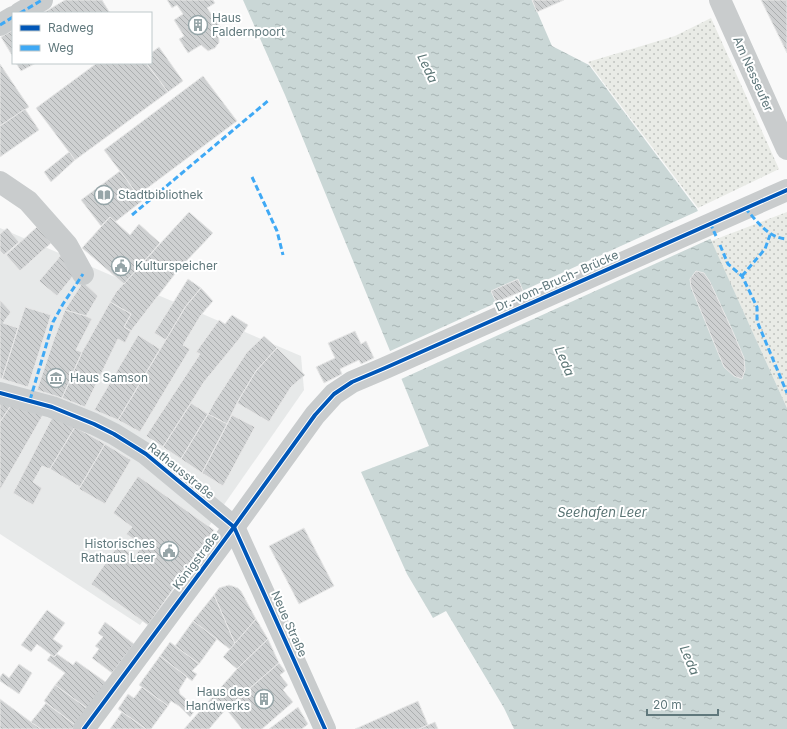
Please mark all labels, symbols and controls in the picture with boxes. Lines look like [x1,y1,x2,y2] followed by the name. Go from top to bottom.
[212,10,285,39] place label: Haus Faldernpoort
[12,12,152,64] legend
[187,14,209,36] building icon: Haus Faldernpoort
[48,20,94,35] text: Radweg
[730,34,777,114] street label: Am Nesseufer
[48,40,74,55] text: Weg
[414,51,442,85] water label: Leda
[93,184,115,206] library icon: Stadtbibliothek
[118,187,203,202] place label: Stadtbibliothek
[493,247,621,314] street label: Dr.-vom-Bruch- Brücke
[110,255,132,277] public building icon: Kulturspeicher
[135,258,218,273] place label: Kulturspeicher
[552,344,578,378] water label: Leda
[45,367,67,389] museum icon: Haus Samson
[70,370,148,385] place label: Haus Samson
[145,439,218,502] street label: Rathausstraße
[557,504,648,520] water label: Seehafen Leer
[169,529,222,592] street label: Königstraße
[81,536,155,565] place label: Historisches Rathaus Leer
[158,540,180,562] public building icon: Historisches Rathaus Leer
[268,588,311,659] street label: Neue Straße
[677,643,703,677] water label: Leda
[186,684,250,713] place label: Haus des Handwerks
[253,688,275,710] building icon: Haus des Handwerks
[647,691,718,717] scale bar
[653,697,682,712] text: 20 m

